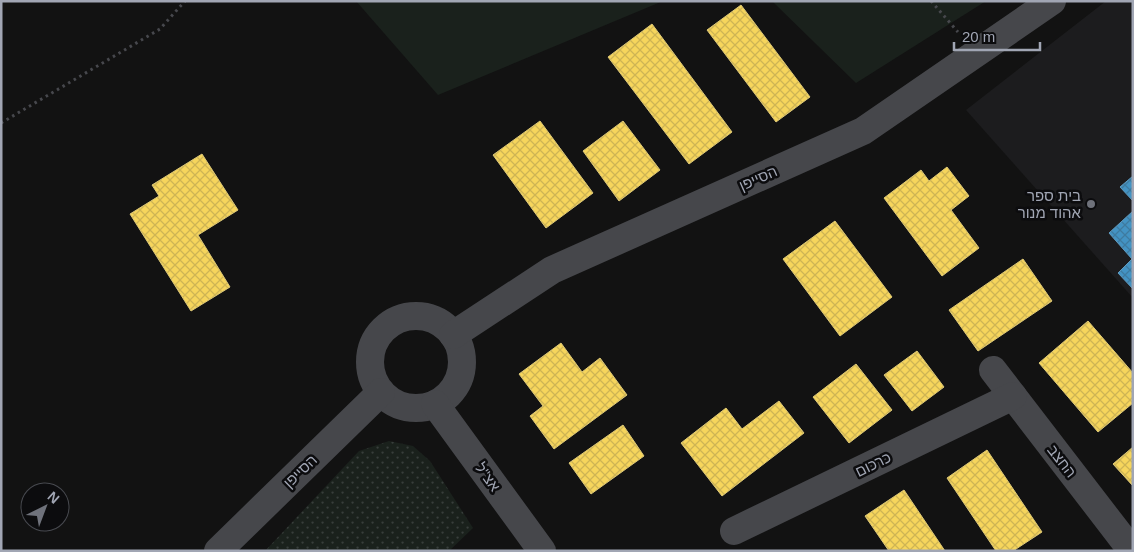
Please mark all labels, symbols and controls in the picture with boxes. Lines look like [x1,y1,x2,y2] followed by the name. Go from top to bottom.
[954,20,1040,52] scale bar
[962,28,995,45] text: 20 m
[736,162,780,194] street label: הסייפן
[1018,187,1082,221] place label: בית ספר אהוד מנור
[1085,198,1097,210] marker: בית ספר אהוד מנור
[1044,441,1080,481] street label: החצב
[852,448,894,480] street label: כרכום
[280,451,320,491] street label: הסייפן
[472,460,504,495] street label: אצ"ל
[20,482,70,532] north arrow
[45,488,63,507] text: N

